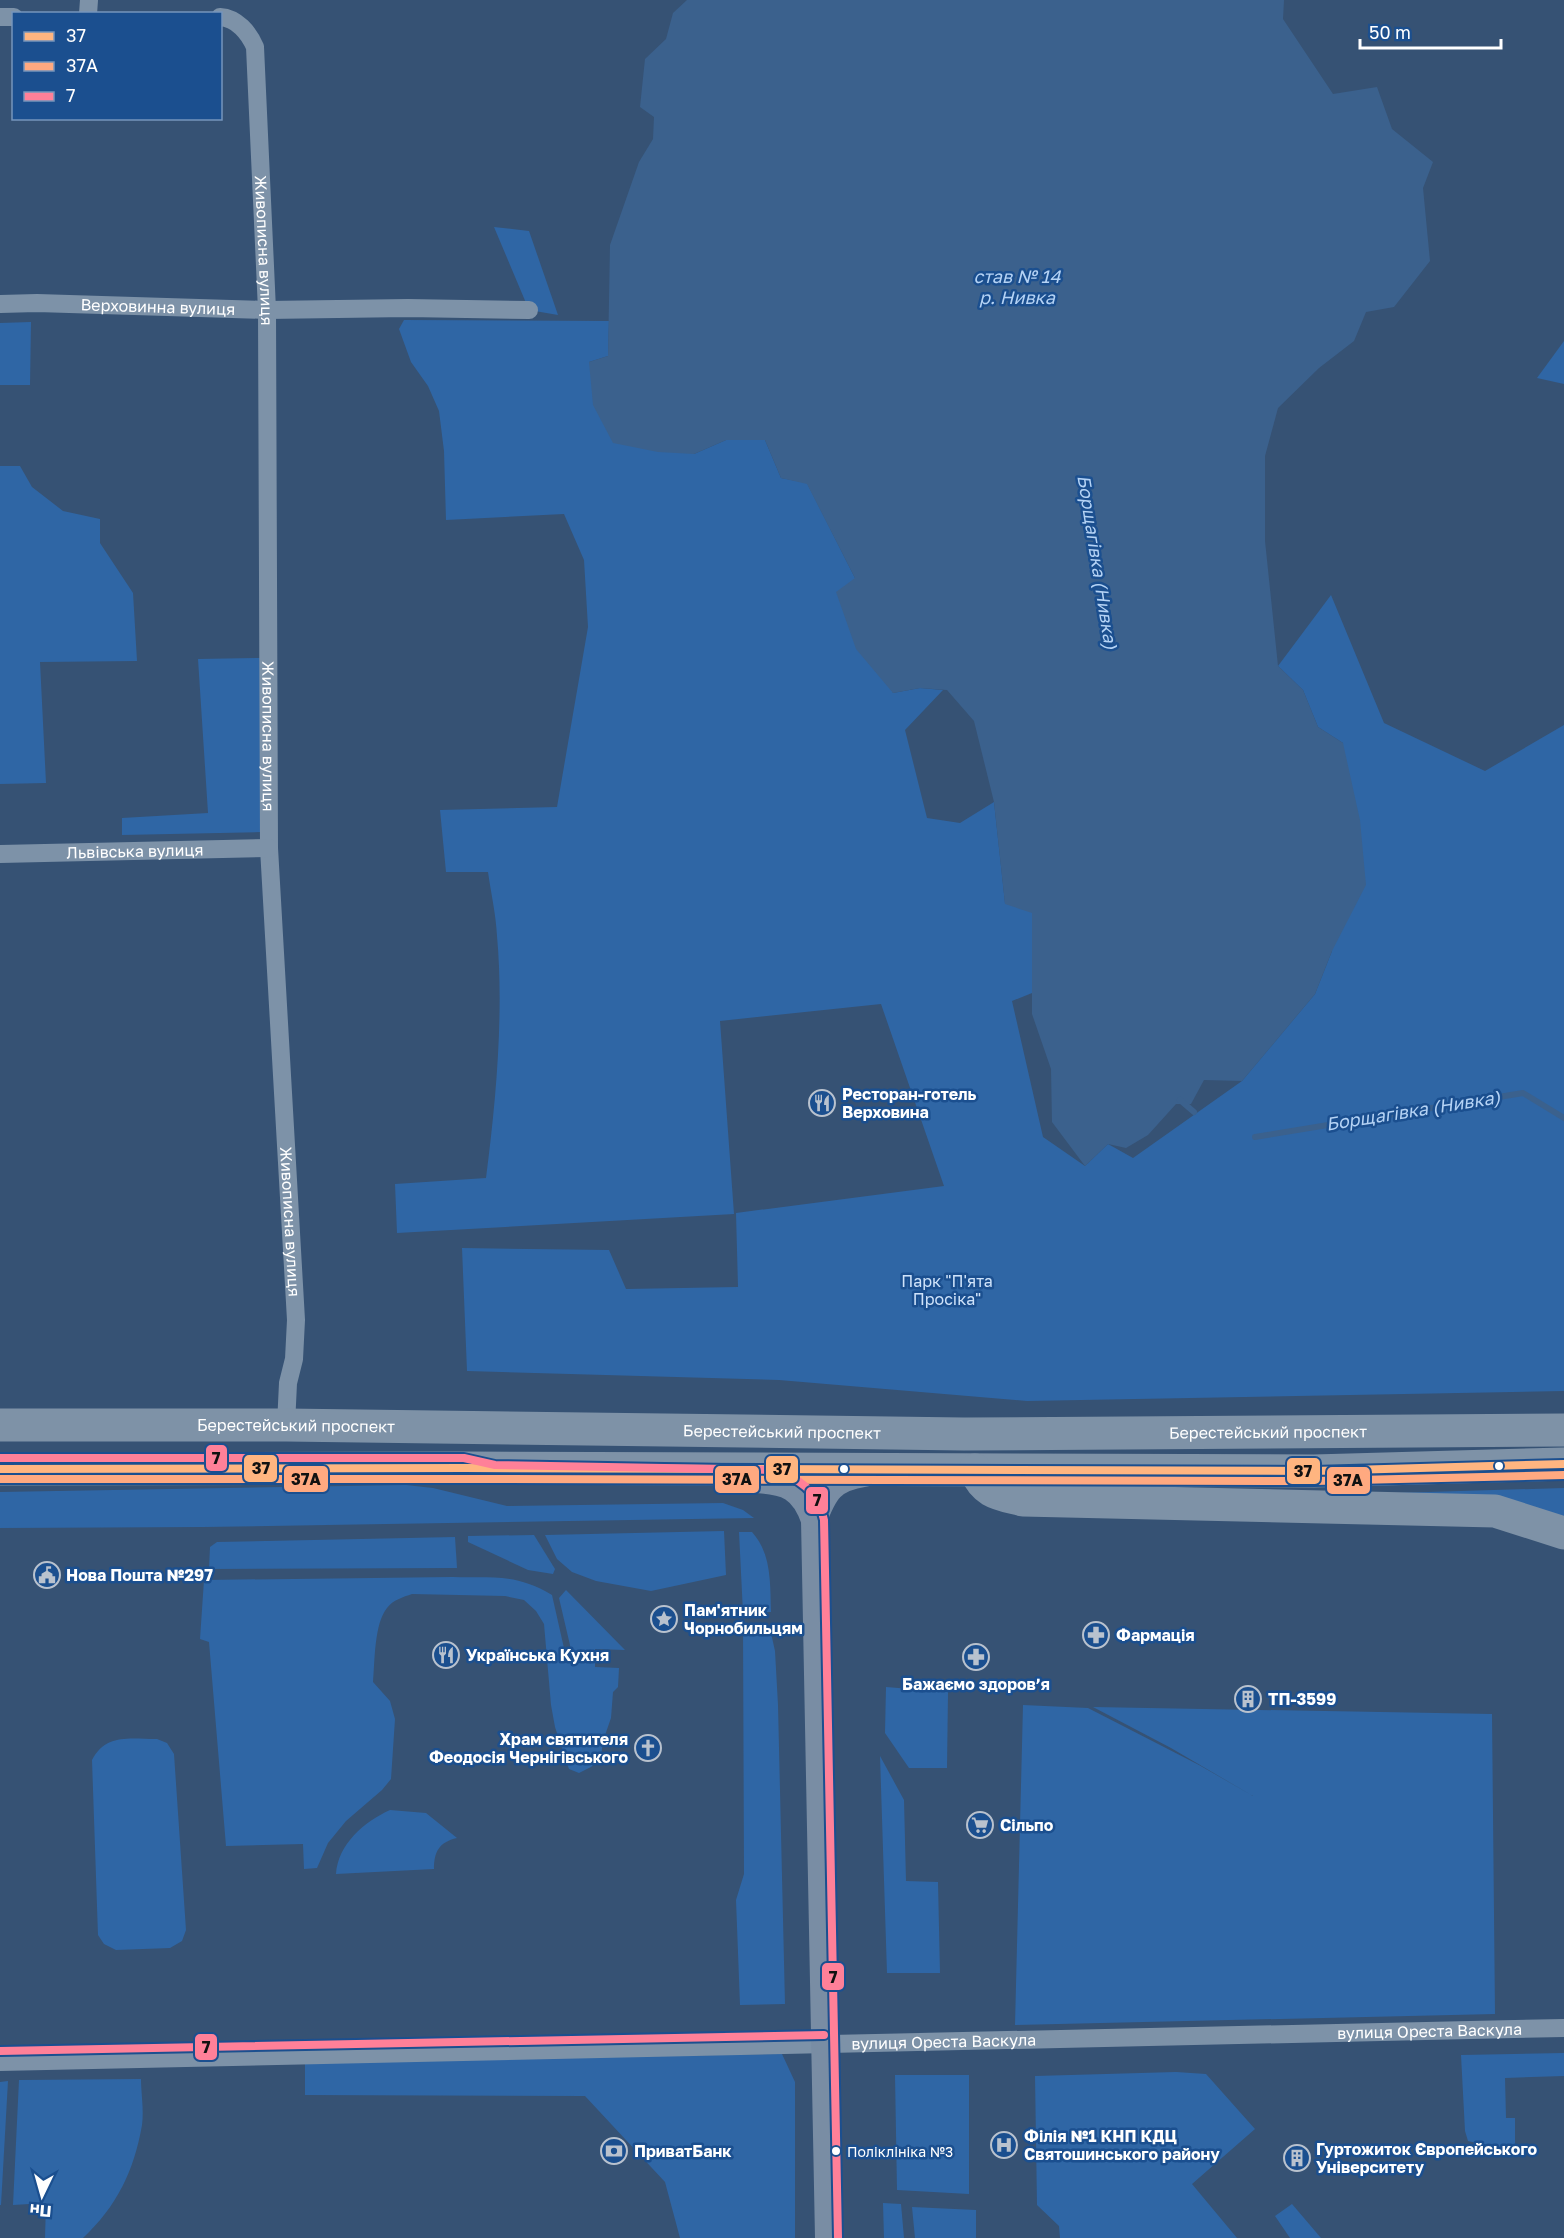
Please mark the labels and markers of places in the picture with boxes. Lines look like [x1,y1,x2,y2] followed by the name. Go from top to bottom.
[842,1084,977,1122] place label: Ресторан-готель Верховина
[807,1088,837,1118] restaurant icon: Ресторан-готель Верховина
[1493,1460,1505,1472] unlabelled marker
[838,1463,850,1475] unlabelled marker
[32,1560,62,1590] public building icon: Нова Пошта №297
[66,1565,213,1585] place label: Нова Пошта №297
[684,1600,803,1638] place label: Пам'ятник Чорнобильцям
[649,1604,679,1634] place icon: Пам'ятник Чорнобильцям
[1081,1620,1111,1650] pharmacy icon: Фармація
[1116,1625,1195,1645] place label: Фармація
[431,1640,461,1670] restaurant icon: Українська Кухня
[961,1642,991,1672] pharmacy icon: Бажаємо здоровʼя
[466,1645,609,1665] place label: Українська Кухня
[902,1674,1050,1694] place label: Бажаємо здоровʼя
[1233,1684,1263,1714] building icon: ТП-3599
[1268,1689,1336,1709] place label: ТП-3599
[429,1729,628,1767] place label: Храм святителя Феодосія Чернігівського
[633,1733,663,1763] church icon: Храм святителя Феодосія Чернігівського
[965,1810,995,1840] supermarket icon: Сільпо
[1000,1815,1054,1835] place label: Сільпо
[1024,2126,1220,2164] place label: Філія №1 КНП КДЦ Святошинського району
[989,2130,1019,2160] hospital icon: Філія №1 КНП КДЦ Святошинського району
[599,2136,629,2166] bank icon: ПриватБанк
[1316,2139,1538,2177] place label: Гуртожиток Європейського Університету
[634,2141,732,2161] place label: ПриватБанк
[847,2143,953,2160] place label: Поліклініка №3
[1282,2143,1312,2173] building icon: Гуртожиток Європейського Університету
[830,2145,842,2157] marker: Поліклініка №3

